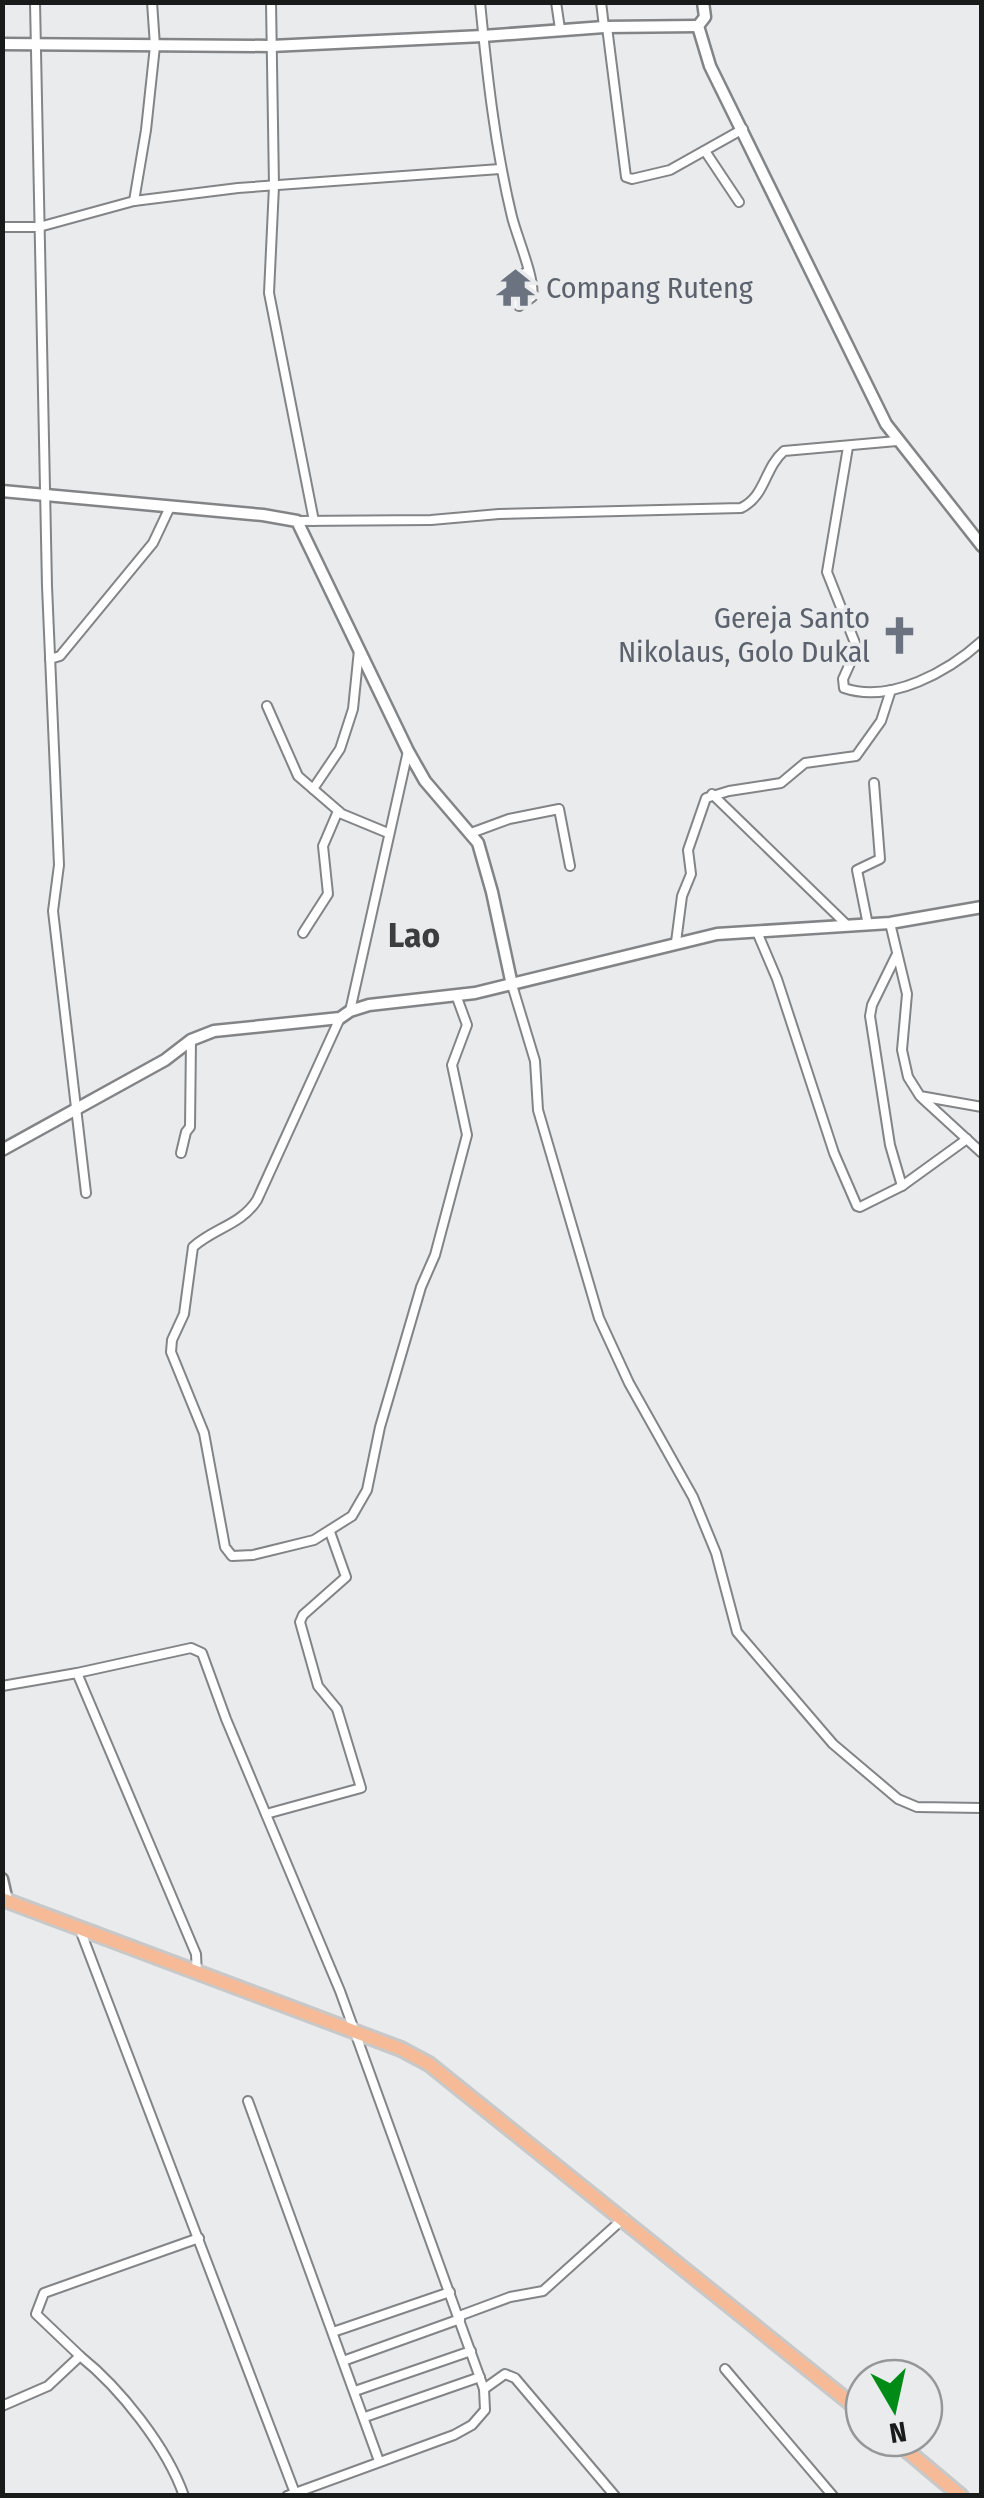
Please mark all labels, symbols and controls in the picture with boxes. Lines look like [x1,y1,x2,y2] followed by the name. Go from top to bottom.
[495,267,537,309] temple icon: Compang Ruteng
[546,270,754,306] place label: Compang Ruteng
[618,600,870,670] place label: Gereja Santo Nikolaus, Golo Dukal
[879,614,921,656] church icon: Gereja Santo Nikolaus, Golo Dukal
[388,914,440,956] district label: Lao
[844,2358,944,2458] north arrow
[887,2415,909,2450] text: N

